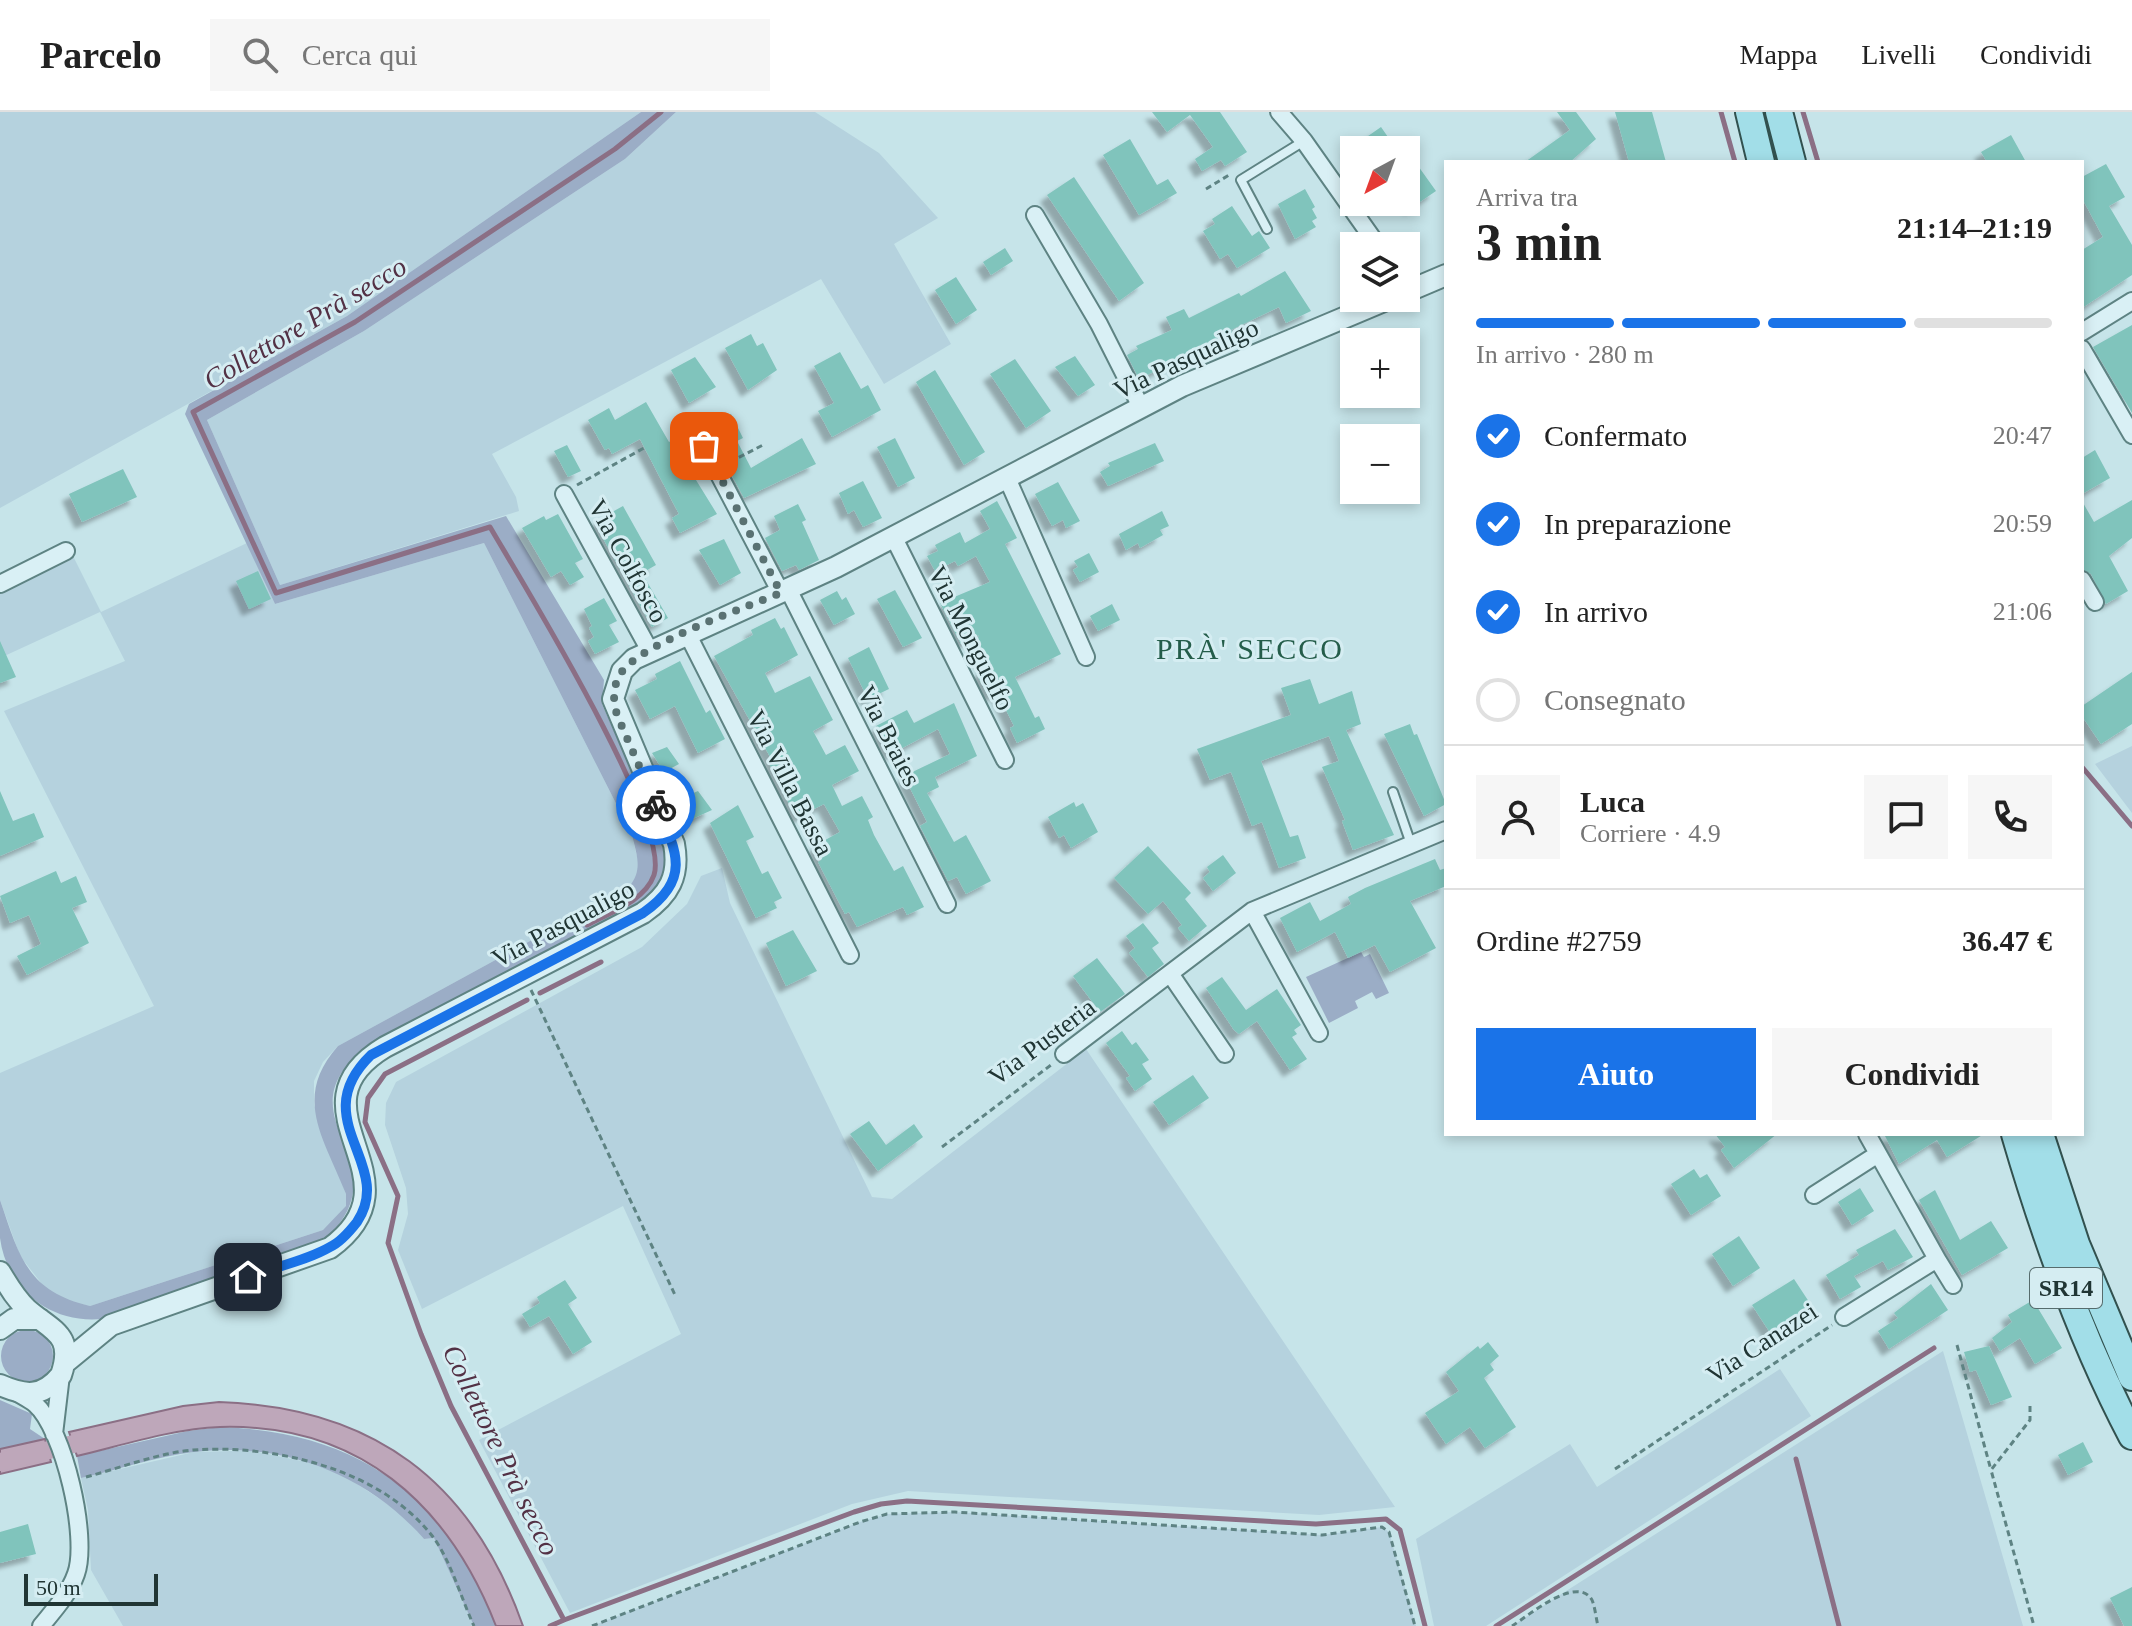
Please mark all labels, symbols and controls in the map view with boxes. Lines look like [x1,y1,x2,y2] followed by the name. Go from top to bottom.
[210,19,770,91] search box
[238,33,282,77] icon: search
[40,34,162,76] text: Parcelo
[302,38,417,71] text: Cerca qui
[1740,39,1817,70] text: Mappa
[1861,39,1936,70] text: Livelli
[1980,39,2092,70] text: Condividi
[1340,136,1420,216] north arrow
[1340,136,1420,504] map controls
[1476,183,1578,212] text: Arriva tra
[1897,211,2052,244] text: 21:14–21:19
[1476,214,1602,271] text: 3 min
[1340,232,1420,312] button: layers
[198,250,412,396] water label: Collettore Prà secco
[1109,313,1263,405] street label: Via Pasqualigo
[1340,328,1420,408] button: +
[1476,340,1654,369] text: In arrivo · 280 m
[670,412,738,480] pin
[1476,414,1520,458] icon: check
[1544,419,1687,452] text: Confermato
[1993,421,2052,450] text: 20:47
[682,424,726,468] icon: bag
[1340,424,1420,504] button: −
[582,494,674,628] street label: Via Colfosco
[1476,502,1520,546] icon: check
[1544,507,1731,540] text: In preparazione
[1993,509,2052,538] text: 20:59
[922,561,1020,715] street label: Via Monguelfo
[1476,590,1520,634] icon: check
[1544,595,1648,628] text: In arrivo
[1993,597,2052,626] text: 21:06
[1156,632,1344,665] district label: PRÀ' SECCO
[851,681,927,791] street label: Via Braies
[1544,683,1686,716] text: Consegnato
[741,705,839,861] street label: Via Villa Bassa
[616,765,696,845] courier
[1476,775,1560,859] button: person
[1864,775,1948,859] button: chat
[1968,775,2052,859] button: phone
[634,783,678,827] icon: bike
[1580,785,1645,818] text: Luca
[1580,819,1721,848] text: Corriere · 4.9
[487,874,639,974] street label: Via Pasqualigo
[1476,924,1642,957] text: Ordine #2759
[1962,924,2052,957] text: 36.47 €
[983,992,1102,1092] street label: Via Pusteria
[1476,1028,1756,1120] button: Aiuto
[1772,1028,2052,1120] button: Condividi
[214,1243,282,1311] pin
[226,1255,270,1299] icon: home
[2030,1268,2102,1308] road number: SR14
[1701,1296,1823,1390] street label: Via Canazei
[437,1340,565,1560] water label: Collettore Prà secco
[24,1570,158,1606] scale bar
[36,1575,81,1600] text: 50 m

